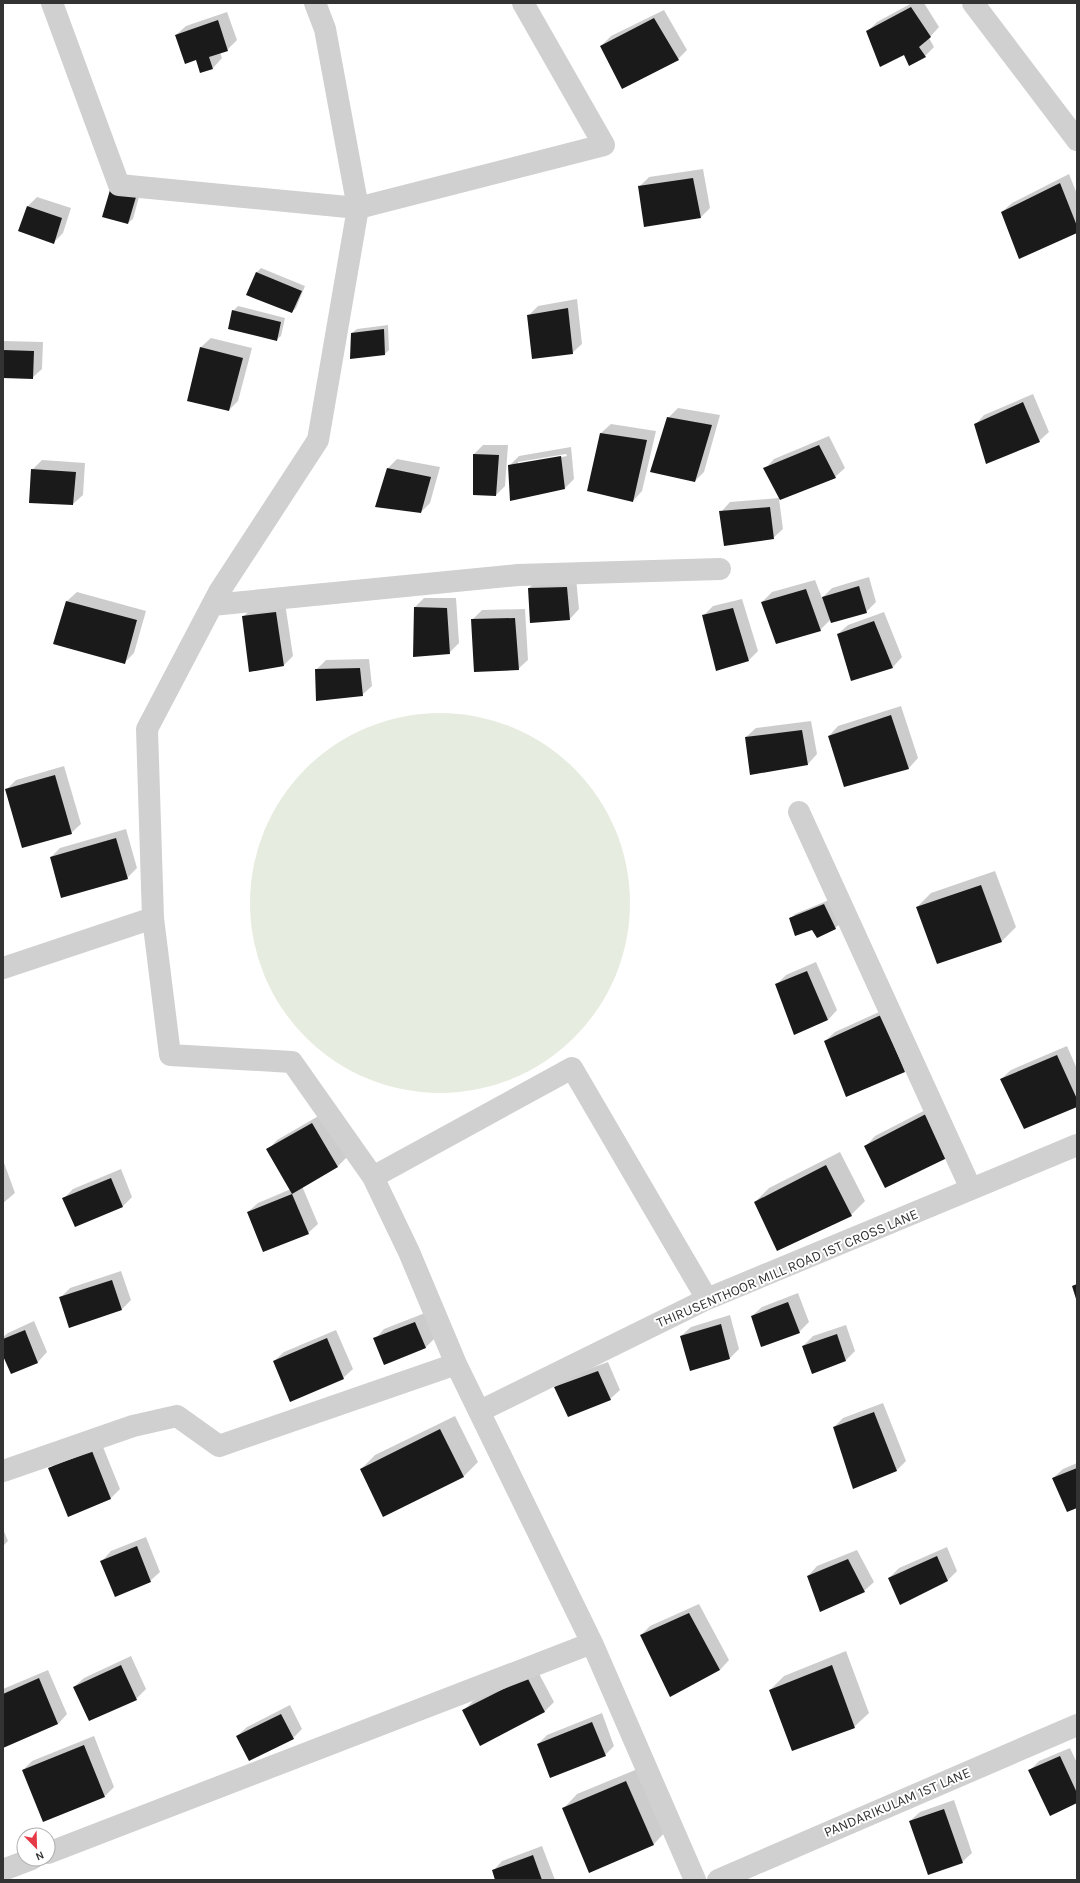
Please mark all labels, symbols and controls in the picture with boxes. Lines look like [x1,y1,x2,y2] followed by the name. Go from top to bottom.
[654,1205,921,1331] street label: THIRUSENTHOOR MILL ROAD 1ST CROSS LANE
[821,1764,973,1841] street label: PANDARIKULAM 1ST LANE
[16,1827,56,1867] north arrow
[34,1848,46,1863] text: N

